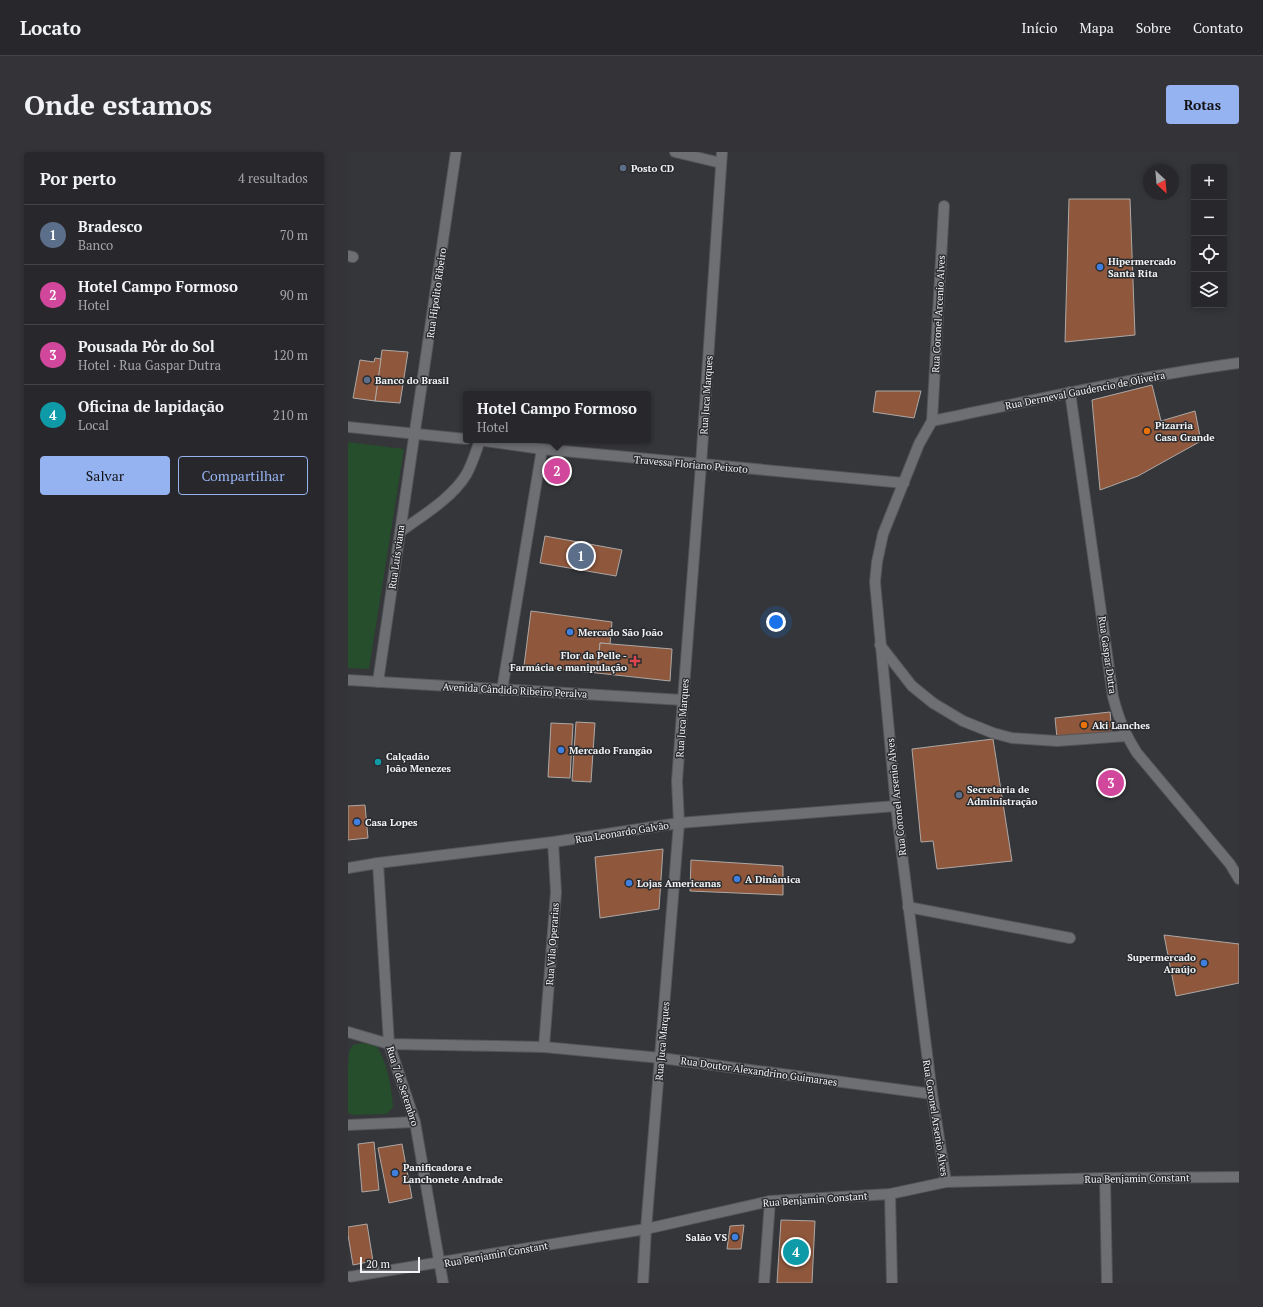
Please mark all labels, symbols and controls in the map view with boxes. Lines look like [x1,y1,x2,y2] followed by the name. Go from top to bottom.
[20,15,81,40] text: Locato
[1022,18,1058,37] text: Início
[1080,18,1114,37] text: Mapa
[1136,18,1171,37] text: Sobre
[1193,18,1243,37] text: Contato
[1166,85,1239,124] button: Rotas
[24,86,212,123] text: Onde estamos
[631,162,674,175] place label: Posto CD
[618,163,628,173] marker: Posto CD
[1143,164,1179,200] north arrow
[1191,164,1227,308] map controls
[1191,164,1227,200] button: +
[40,167,116,190] text: Por perto
[238,169,308,187] text: 4 resultados
[1191,200,1227,236] button: −
[78,216,142,236] text: Bradesco
[49,226,57,244] text: 1
[280,226,308,244] text: 70 m
[78,236,113,254] text: Banco
[1191,236,1227,272] button: locate
[424,247,449,339] street label: Rua Hipolito Ribeiro
[929,255,948,373] street label: Rua Coronel Arcenio Alves
[1108,255,1176,280] place label: Hipermercado Santa Rita
[1095,262,1105,272] marker: Hipermercado Santa Rita
[1191,272,1227,308] button: layers
[78,276,238,296] text: Hotel Campo Formoso
[49,286,57,304] text: 2
[280,286,308,304] text: 90 m
[78,296,110,314] text: Hotel
[78,336,215,356] text: Pousada Pôr do Sol
[49,346,57,364] text: 3
[273,346,308,364] text: 120 m
[697,355,716,435] street label: Rua Juca Marques
[78,356,221,374] text: Hotel · Rua Gaspar Dutra
[1004,369,1166,412] street label: Rua Dermeval Gaudencio de Oliveira
[375,374,450,387] place label: Banco do Brasil
[362,375,372,385] marker: Banco do Brasil
[463,391,651,443] popup
[78,396,224,416] text: Oficina de lapidação
[477,398,637,418] text: Hotel Campo Formoso
[49,406,57,424] text: 4
[273,406,308,424] text: 210 m
[78,416,109,434] text: Local
[477,418,509,436] text: Hotel
[1155,419,1215,444] place label: Pizarria Casa Grande
[1142,426,1152,436] marker: Pizarria Casa Grande
[634,453,749,476] street label: Travessa Floriano Peixoto
[40,456,170,495] button: Salvar
[178,456,308,495] button: Compartilhar
[544,456,570,486] pin: 2
[386,524,407,590] street label: Rua Luís viana
[568,541,594,571] pin: 1
[766,612,786,632] your location
[1096,615,1119,695] street label: Rua Gaspar Dutra
[578,626,663,639] place label: Mercado São João
[565,627,575,637] marker: Mercado São João
[510,649,627,674] place label: Flor da Pelle - Farmácia e manipulação
[630,656,640,666] marker: Flor da Pelle - Farmácia e manipulação
[673,678,692,758] street label: Rua Juca Marques
[442,680,588,701] street label: Avenida Cândido Ribeiro Peralva
[1092,719,1151,732] place label: Aki Lanches
[1079,720,1089,730] marker: Aki Lanches
[884,738,909,856] street label: Rua Coronel Arsenio Alves
[569,744,652,757] place label: Mercado Frangão
[556,745,566,755] marker: Mercado Frangão
[386,750,452,775] place label: Calçadão João Menezes
[373,757,383,767] marker: Calçadão João Menezes
[1098,768,1124,798] pin: 3
[967,783,1037,808] place label: Secretaria de Administração
[954,790,964,800] marker: Secretaria de Administração
[365,816,418,829] place label: Casa Lopes
[352,817,362,827] marker: Casa Lopes
[574,819,670,846] street label: Rua Leonardo Galvão
[745,873,801,886] place label: A Dinâmica
[732,874,742,884] marker: A Dinâmica
[637,877,722,890] place label: Lojas Americanas
[624,878,634,888] marker: Lojas Americanas
[543,902,562,986] street label: Rua Vila Operarias
[1127,951,1196,976] place label: Supermercado Araújo
[1199,958,1209,968] marker: Supermercado Araújo
[653,1001,672,1081] street label: Rua Juca Marques
[384,1045,422,1128] street label: Rua 7 de Setembro
[680,1054,838,1089] street label: Rua Doutor Alexandrino Guimaraes
[920,1059,951,1177] street label: Rua Coronel Arsenio Alves
[403,1161,503,1186] place label: Panificadora e Lanchonete Andrade
[390,1168,400,1178] marker: Panificadora e Lanchonete Andrade
[1084,1171,1190,1186] street label: Rua Benjamin Constant
[762,1189,868,1210] street label: Rua Benjamin Constant
[686,1231,727,1244] place label: Salão VS
[730,1232,740,1242] marker: Salão VS
[783,1237,809,1267] pin: 4
[443,1239,549,1270] street label: Rua Benjamin Constant
[360,1255,420,1274] scale bar
[366,1257,390,1271] text: 20 m

